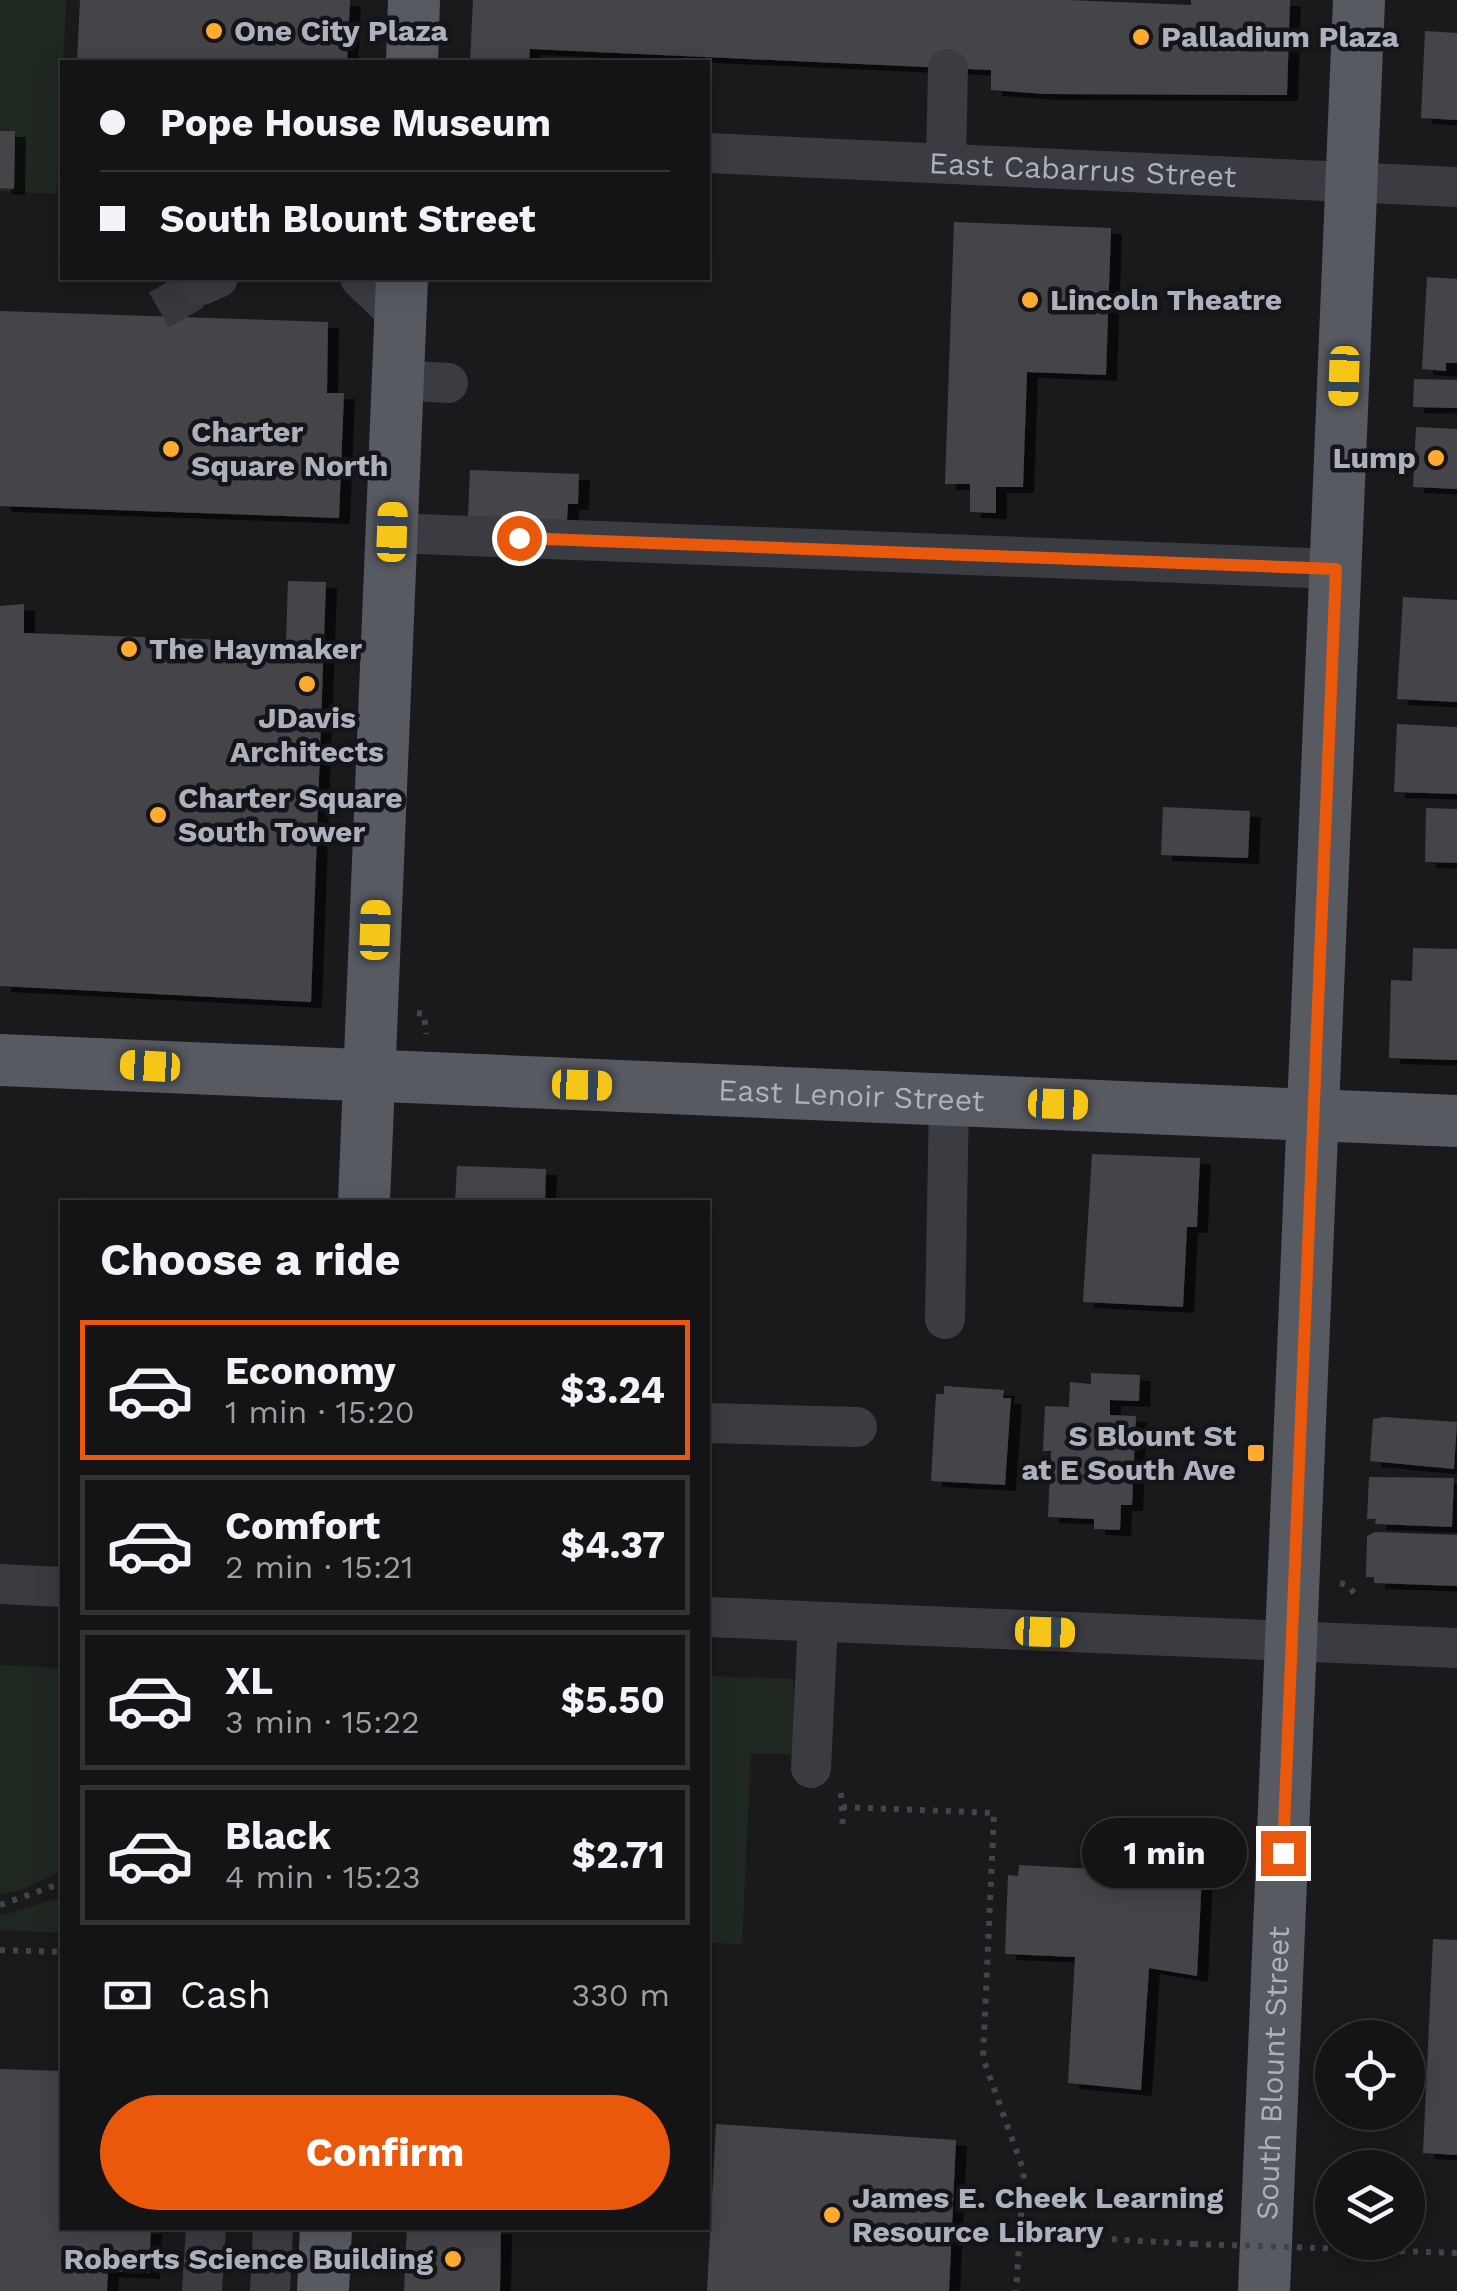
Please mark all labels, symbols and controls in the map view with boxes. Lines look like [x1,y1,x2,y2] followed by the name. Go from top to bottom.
[234,13,449,48] place label: One City Plaza
[1161,19,1399,54] place label: Palladium Plaza
[203,20,225,42] marker: One City Plaza
[1130,26,1152,48] marker: Palladium Plaza
[160,101,551,145] text: Pope House Museum
[928,145,1237,194] street label: East Cabarrus Street
[160,197,536,241] text: South Blount Street
[1050,282,1282,317] place label: Lincoln Theatre
[1019,289,1041,311] marker: Lincoln Theatre
[1328,345,1360,407] car
[191,414,388,483] place label: Charter Square North
[160,438,182,460] marker: Charter Square North
[1332,440,1416,475] place label: Lump
[1425,447,1447,469] marker: Lump
[376,501,408,563] car
[497,516,542,561] route start
[149,631,362,666] place label: The Haymaker
[118,638,140,660] marker: The Haymaker
[296,673,318,695] marker: JDavis Architects
[230,700,384,769] place label: JDavis Architects
[178,780,403,849] place label: Charter Square South Tower
[147,804,169,826] marker: Charter Square South Tower
[359,899,391,961] car
[119,1049,181,1083] car
[551,1069,613,1101] car
[718,1072,985,1118] street label: East Lenoir Street
[1027,1088,1089,1120] car
[100,1233,400,1286] text: Choose a ride
[105,1345,195,1435] icon: car
[225,1349,396,1393] text: Economy
[560,1368,665,1412] text: $3.24
[225,1393,415,1431] text: 1 min · 15:20
[1021,1418,1236,1487] place label: S Blount St at E South Ave
[1245,1442,1267,1464] marker: S Blount St at E South Ave
[105,1500,195,1590] icon: car
[225,1504,380,1548] text: Comfort
[561,1523,665,1567] text: $4.37
[225,1548,414,1586] text: 2 min · 15:21
[1014,1616,1076,1648] car
[105,1655,195,1745] icon: car
[225,1659,273,1703] text: XL
[561,1678,665,1722] text: $5.50
[225,1703,420,1741] text: 3 min · 15:22
[105,1810,195,1900] icon: car
[225,1814,331,1858] text: Black
[1083,1818,1248,1888] callout: 1 min
[1261,1831,1306,1876] route end
[572,1833,665,1877] text: $2.71
[1123,1834,1206,1872] text: 1 min
[225,1858,421,1896] text: 4 min · 15:23
[1249,1925,1296,2221] street label: South Blount Street
[100,1968,155,2023] icon: cash
[180,1973,271,2017] text: Cash
[571,1976,670,2014] text: 330 m
[1315,2020,1425,2260] map controls
[1315,2020,1425,2130] button: locate
[100,2095,670,2210] button: Confirm
[1315,2150,1425,2260] button: layers
[852,2180,1223,2249] place label: James E. Cheek Learning Resource Library
[821,2204,843,2226] marker: James E. Cheek Learning Resource Library
[64,2241,433,2276] place label: Roberts Science Building
[442,2248,464,2270] marker: Roberts Science Building

